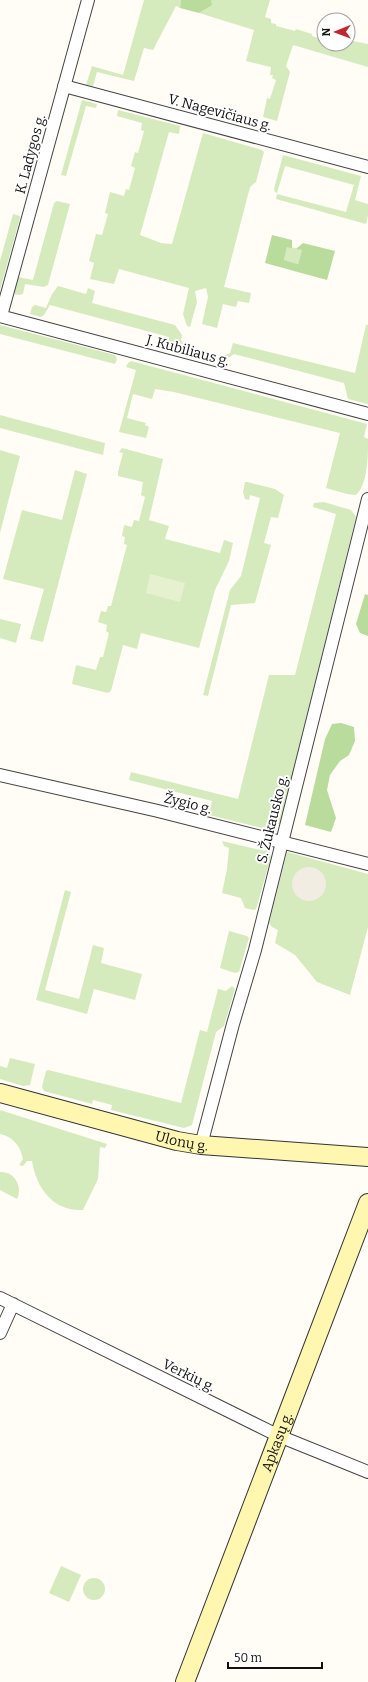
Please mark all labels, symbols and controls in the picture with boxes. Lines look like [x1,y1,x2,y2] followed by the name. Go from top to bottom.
[316,12,356,52] north arrow
[320,27,333,37] text: N
[166,90,274,134] street label: V. Nagevičiaus g.
[12,112,49,196] street label: K. Ladygos g.
[143,331,231,370] street label: J. Kubiliaus g.
[253,773,292,865] street label: S. Žukausko g.
[162,789,214,818] street label: Žygio g.
[153,1127,209,1154] street label: Ulonų g.
[160,1355,218,1395] street label: Verkių g.
[258,1410,296,1474] street label: Apkasų g.
[228,1644,322,1670] scale bar
[234,1651,263,1665] text: 50 m

